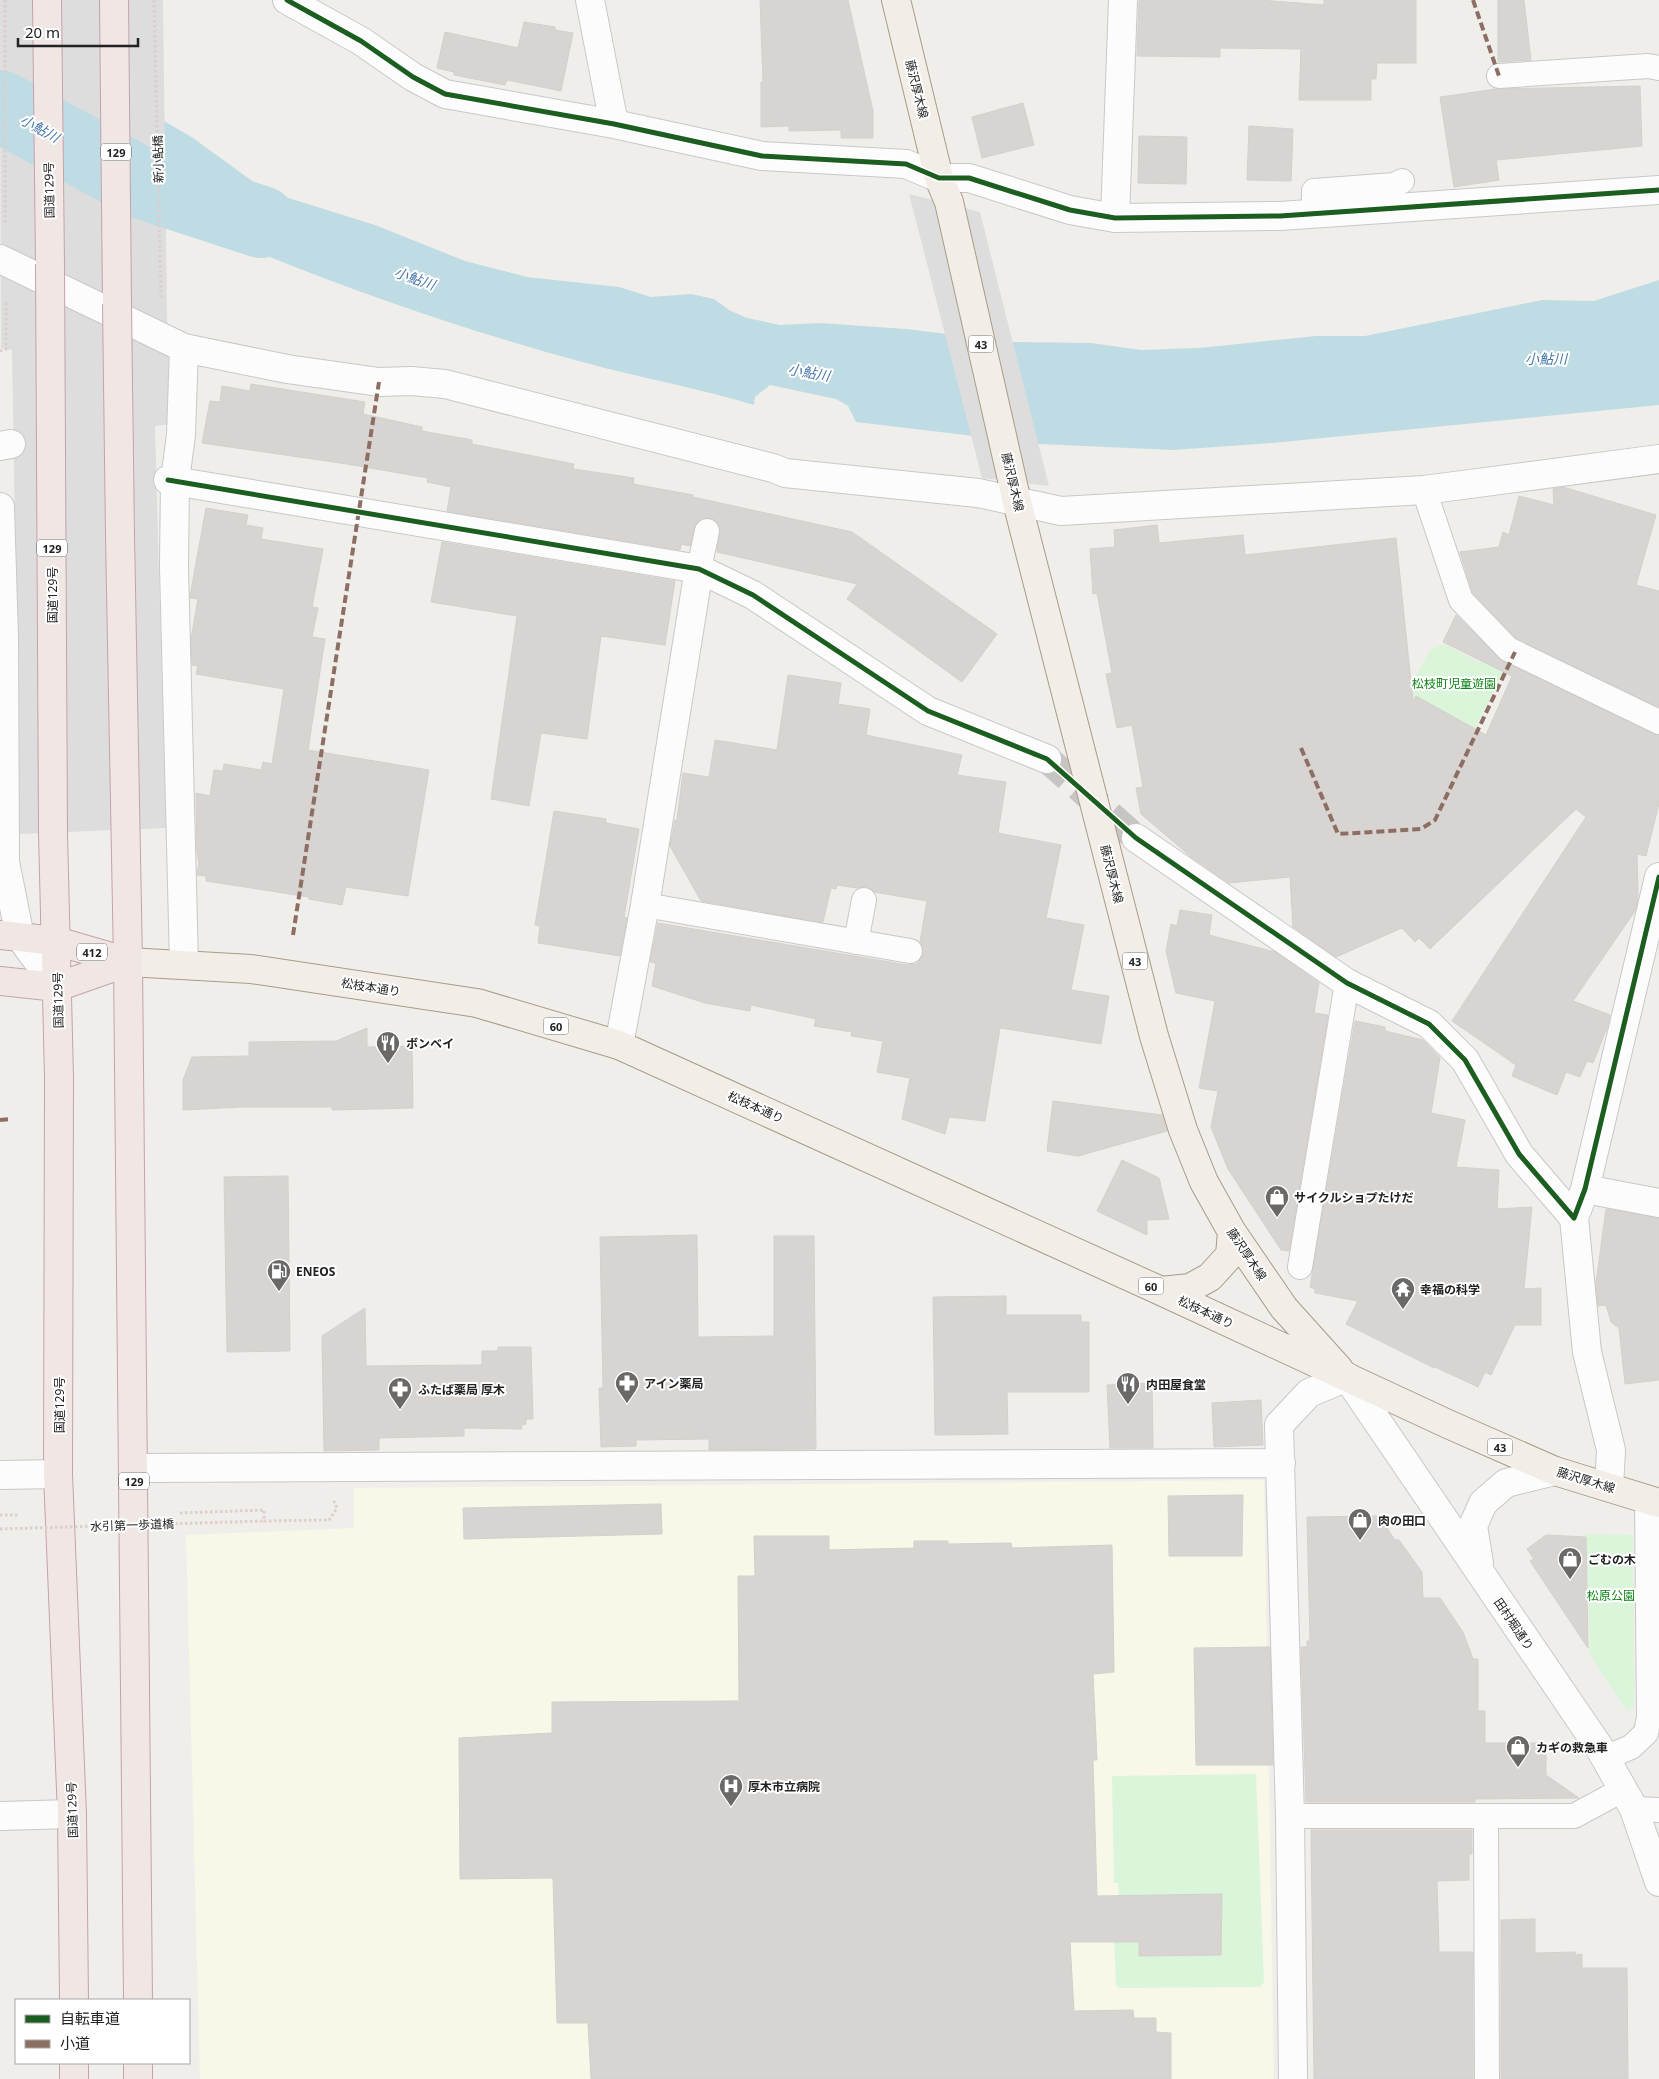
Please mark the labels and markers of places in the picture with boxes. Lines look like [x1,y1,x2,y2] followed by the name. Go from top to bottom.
[375,1030,401,1064] restaurant icon: ボンベイ
[406,1035,454,1052] place label: ボンベイ
[1264,1184,1290,1218] shop icon: サイクルショプたけだ
[1294,1189,1413,1206] place label: サイクルショプたけだ
[266,1258,292,1292] fuel station icon: ENEOS
[296,1263,336,1280] place label: ENEOS
[1390,1276,1416,1310] temple icon: 幸福の科学
[1420,1281,1480,1298] place label: 幸福の科学
[614,1370,640,1404] pharmacy icon: アイン薬局
[1115,1371,1141,1405] restaurant icon: 内田屋食堂
[644,1375,703,1392] place label: アイン薬局
[387,1376,413,1410] pharmacy icon: ふたば薬局 厚木
[1146,1376,1206,1393] place label: 内田屋食堂
[418,1381,505,1398] place label: ふたば薬局 厚木
[1347,1507,1373,1541] shop icon: 肉の田口
[1378,1512,1426,1529] place label: 肉の田口
[1557,1546,1583,1580] shop icon: ごむの木
[1588,1551,1636,1568] place label: ごむの木
[1505,1734,1531,1768] shop icon: カギの救急車
[1536,1739,1608,1756] place label: カギの救急車
[718,1773,744,1807] hospital icon: 厚木市立病院
[748,1778,820,1795] place label: 厚木市立病院

